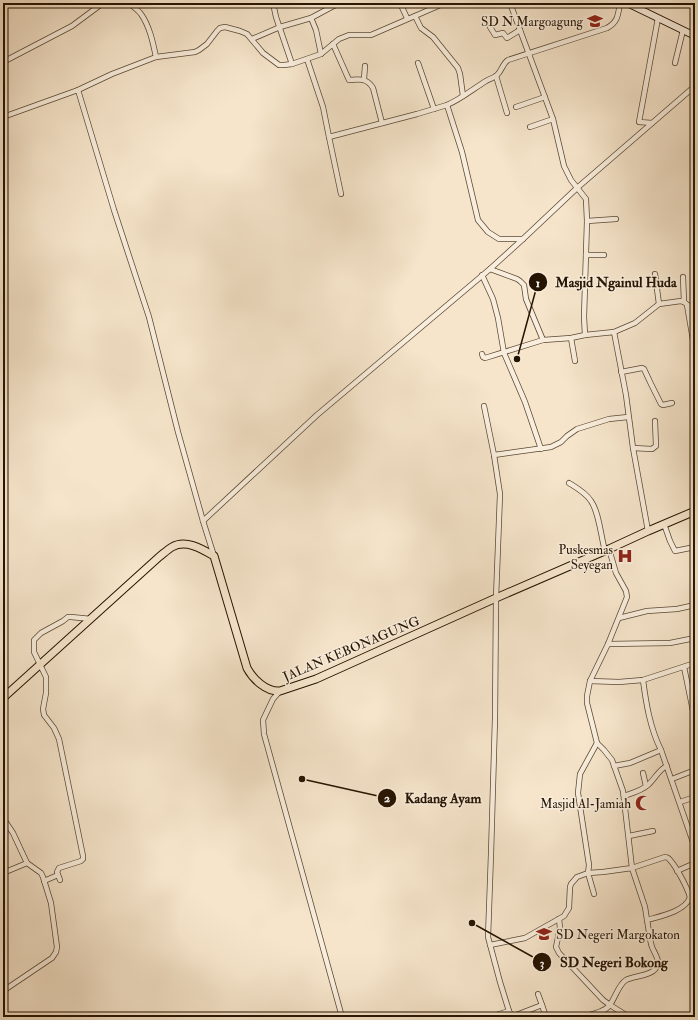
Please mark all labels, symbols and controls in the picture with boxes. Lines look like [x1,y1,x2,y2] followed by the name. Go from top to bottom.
[586,12,604,30] school or university icon: SD N Margoagung
[481,14,584,30] place label: SD N Margoagung
[528,269,685,295] callout: Masjid Ngainul Huda
[554,274,678,292] text: Masjid Ngainul Huda
[536,276,540,291] text: 1
[558,542,614,574] place label: Puskesmas Seyegan
[616,547,634,565] hospital icon: Puskesmas Seyegan
[280,613,422,685] street label: JALAN KEBONAGUNG
[377,785,489,811] callout: Kadang Ayam
[405,790,481,808] text: Kadang Ayam
[384,791,390,806] text: 2
[634,794,652,812] mosque icon: Masjid Al-Jamiah
[540,796,631,812] place label: Masjid Al-Jamiah
[535,925,553,943] school or university icon: SD Negeri Margokaton
[556,927,680,943] place label: SD Negeri Margokaton
[532,949,676,975] callout: SD Negeri Bokong
[560,954,669,972] text: SD Negeri Bokong
[540,956,545,971] text: 3

